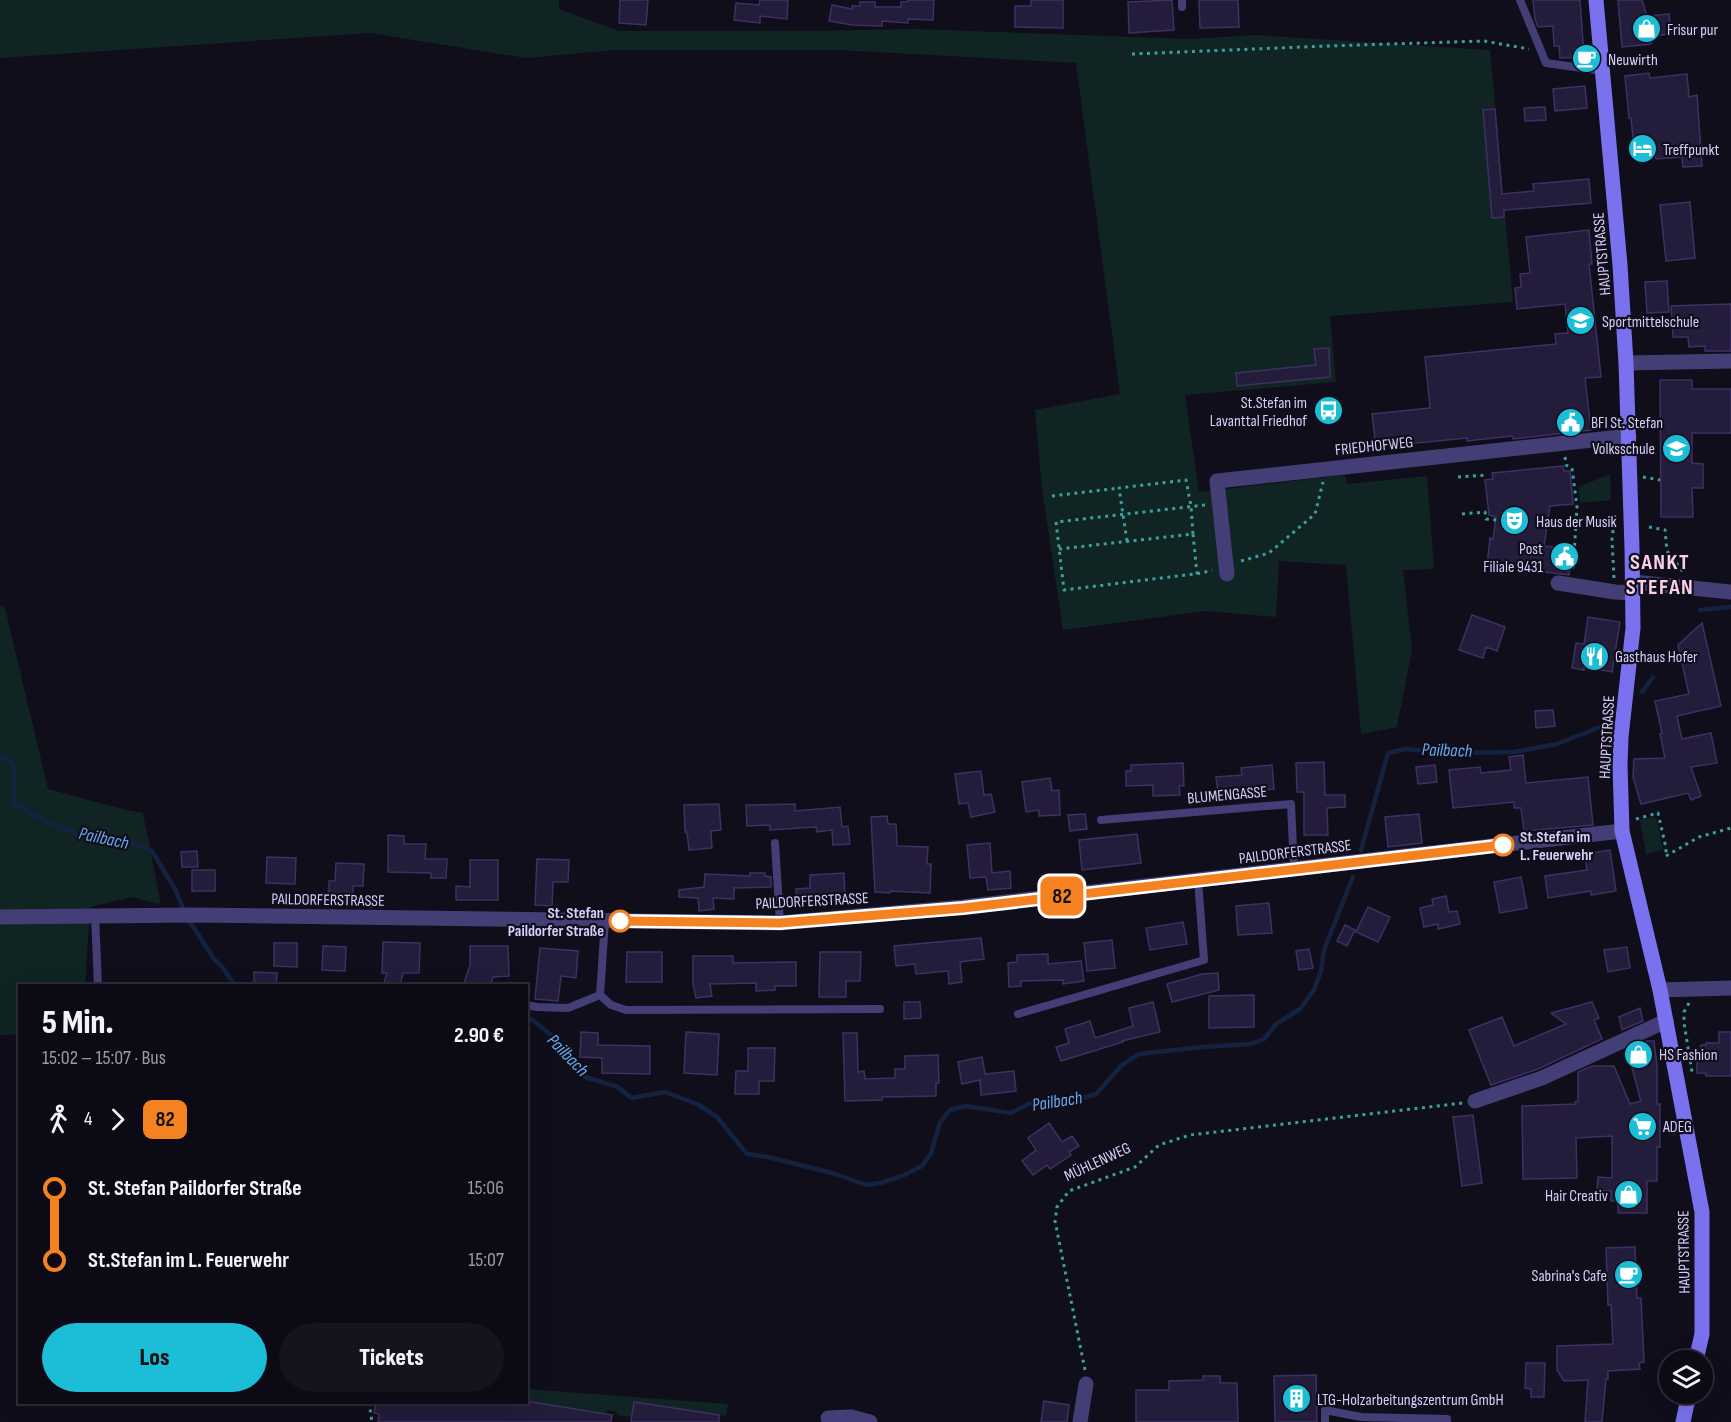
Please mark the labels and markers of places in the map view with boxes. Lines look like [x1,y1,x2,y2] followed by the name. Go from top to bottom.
[1630,13,1662,45] shop icon: Frisur pur
[1667,21,1718,40] place label: Frisur pur
[1571,43,1603,75] cafe icon: Neuwirth
[1608,51,1658,70] place label: Neuwirth
[1626,133,1658,165] hotel icon: Treffpunkt
[1663,141,1720,160] place label: Treffpunkt
[1565,305,1597,337] school or university icon: Sportmittelschule
[1602,313,1699,332] place label: Sportmittelschule
[1210,394,1307,431] place label: St.Stefan im Lavanttal Friedhof
[1312,395,1344,427] bus stop icon: St.Stefan im Lavanttal Friedhof
[1554,406,1586,438] public building icon: BFI St. Stefan
[1591,414,1663,433] place label: BFI St. Stefan
[1660,432,1692,464] school or university icon: Volksschule
[1592,440,1655,459] place label: Volksschule
[1499,505,1531,537] theatre icon: Haus der Musik
[1536,513,1617,532] place label: Haus der Musik
[1483,540,1543,577] place label: Post Filiale 9431
[1548,541,1580,573] public building icon: Post Filiale 9431
[1578,640,1610,672] restaurant icon: Gasthaus Hofer
[1615,648,1698,667] place label: Gasthaus Hofer
[1520,828,1593,865] place label: St.Stefan im L. Feuerwehr
[1492,834,1514,856] marker: St.Stefan im L. Feuerwehr
[508,904,604,941] place label: St. Stefan Paildorfer Straße
[609,910,631,932] marker: St. Stefan Paildorfer Straße
[1622,1038,1654,1070] shop icon: HS Fashion
[1659,1046,1718,1065] place label: HS Fashion
[1626,1110,1658,1142] supermarket icon: ADEG
[1662,1118,1692,1137] place label: ADEG
[1613,1179,1645,1211] shop icon: Hair Creativ
[1545,1187,1608,1206] place label: Hair Creativ
[1612,1259,1644,1291] cafe icon: Sabrina's Cafe
[1532,1267,1607,1286] place label: Sabrina's Cafe
[1280,1383,1312,1415] building icon: LTG-Holzarbeitungszentrum GmbH
[1317,1391,1504,1410] place label: LTG-Holzarbeitungszentrum GmbH

